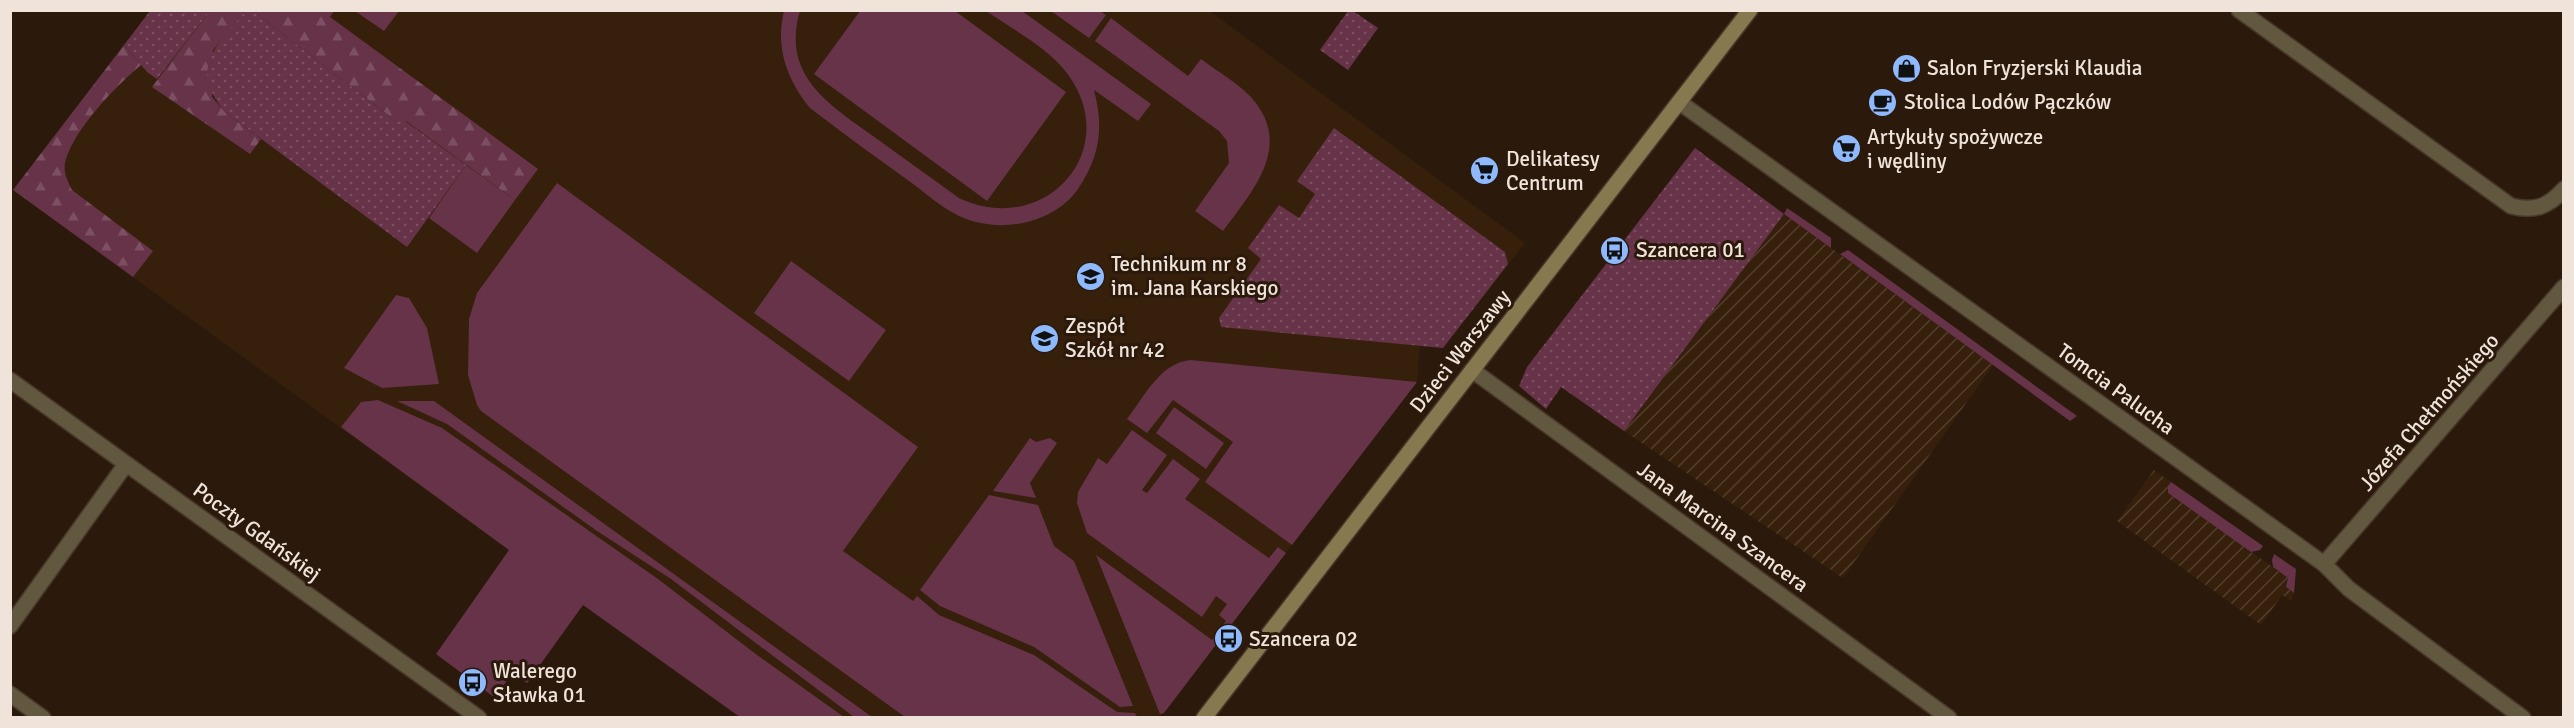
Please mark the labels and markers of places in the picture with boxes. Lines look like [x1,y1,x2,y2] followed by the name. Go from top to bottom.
[1890,52,1922,84] shop icon: Salon Fryzjerski Klaudia
[1927,55,2142,81] place label: Salon Fryzjerski Klaudia
[1867,86,1899,118] cafe icon: Stolica Lodów Pączków
[1904,89,2111,115] place label: Stolica Lodów Pączków
[1867,124,2043,174] place label: Artykuły spożywcze i wędliny
[1830,133,1862,165] supermarket icon: Artykuły spożywcze i wędliny
[1506,146,1600,196] place label: Delikatesy Centrum
[1469,155,1501,187] supermarket icon: Delikatesy Centrum
[1599,234,1631,266] bus stop icon: Szancera 01
[1636,237,1745,263] place label: Szancera 01
[1111,251,1279,301] place label: Technikum nr 8 im. Jana Karskiego
[1074,260,1106,292] school or university icon: Technikum nr 8 im. Jana Karskiego
[1065,313,1165,363] place label: Zespół Szkół nr 42
[1028,322,1060,354] school or university icon: Zespół Szkół nr 42
[1212,623,1244,655] bus stop icon: Szancera 02
[1249,626,1358,652] place label: Szancera 02
[493,658,586,708] place label: Walerego Sławka 01
[456,667,488,699] bus stop icon: Walerego Sławka 01

